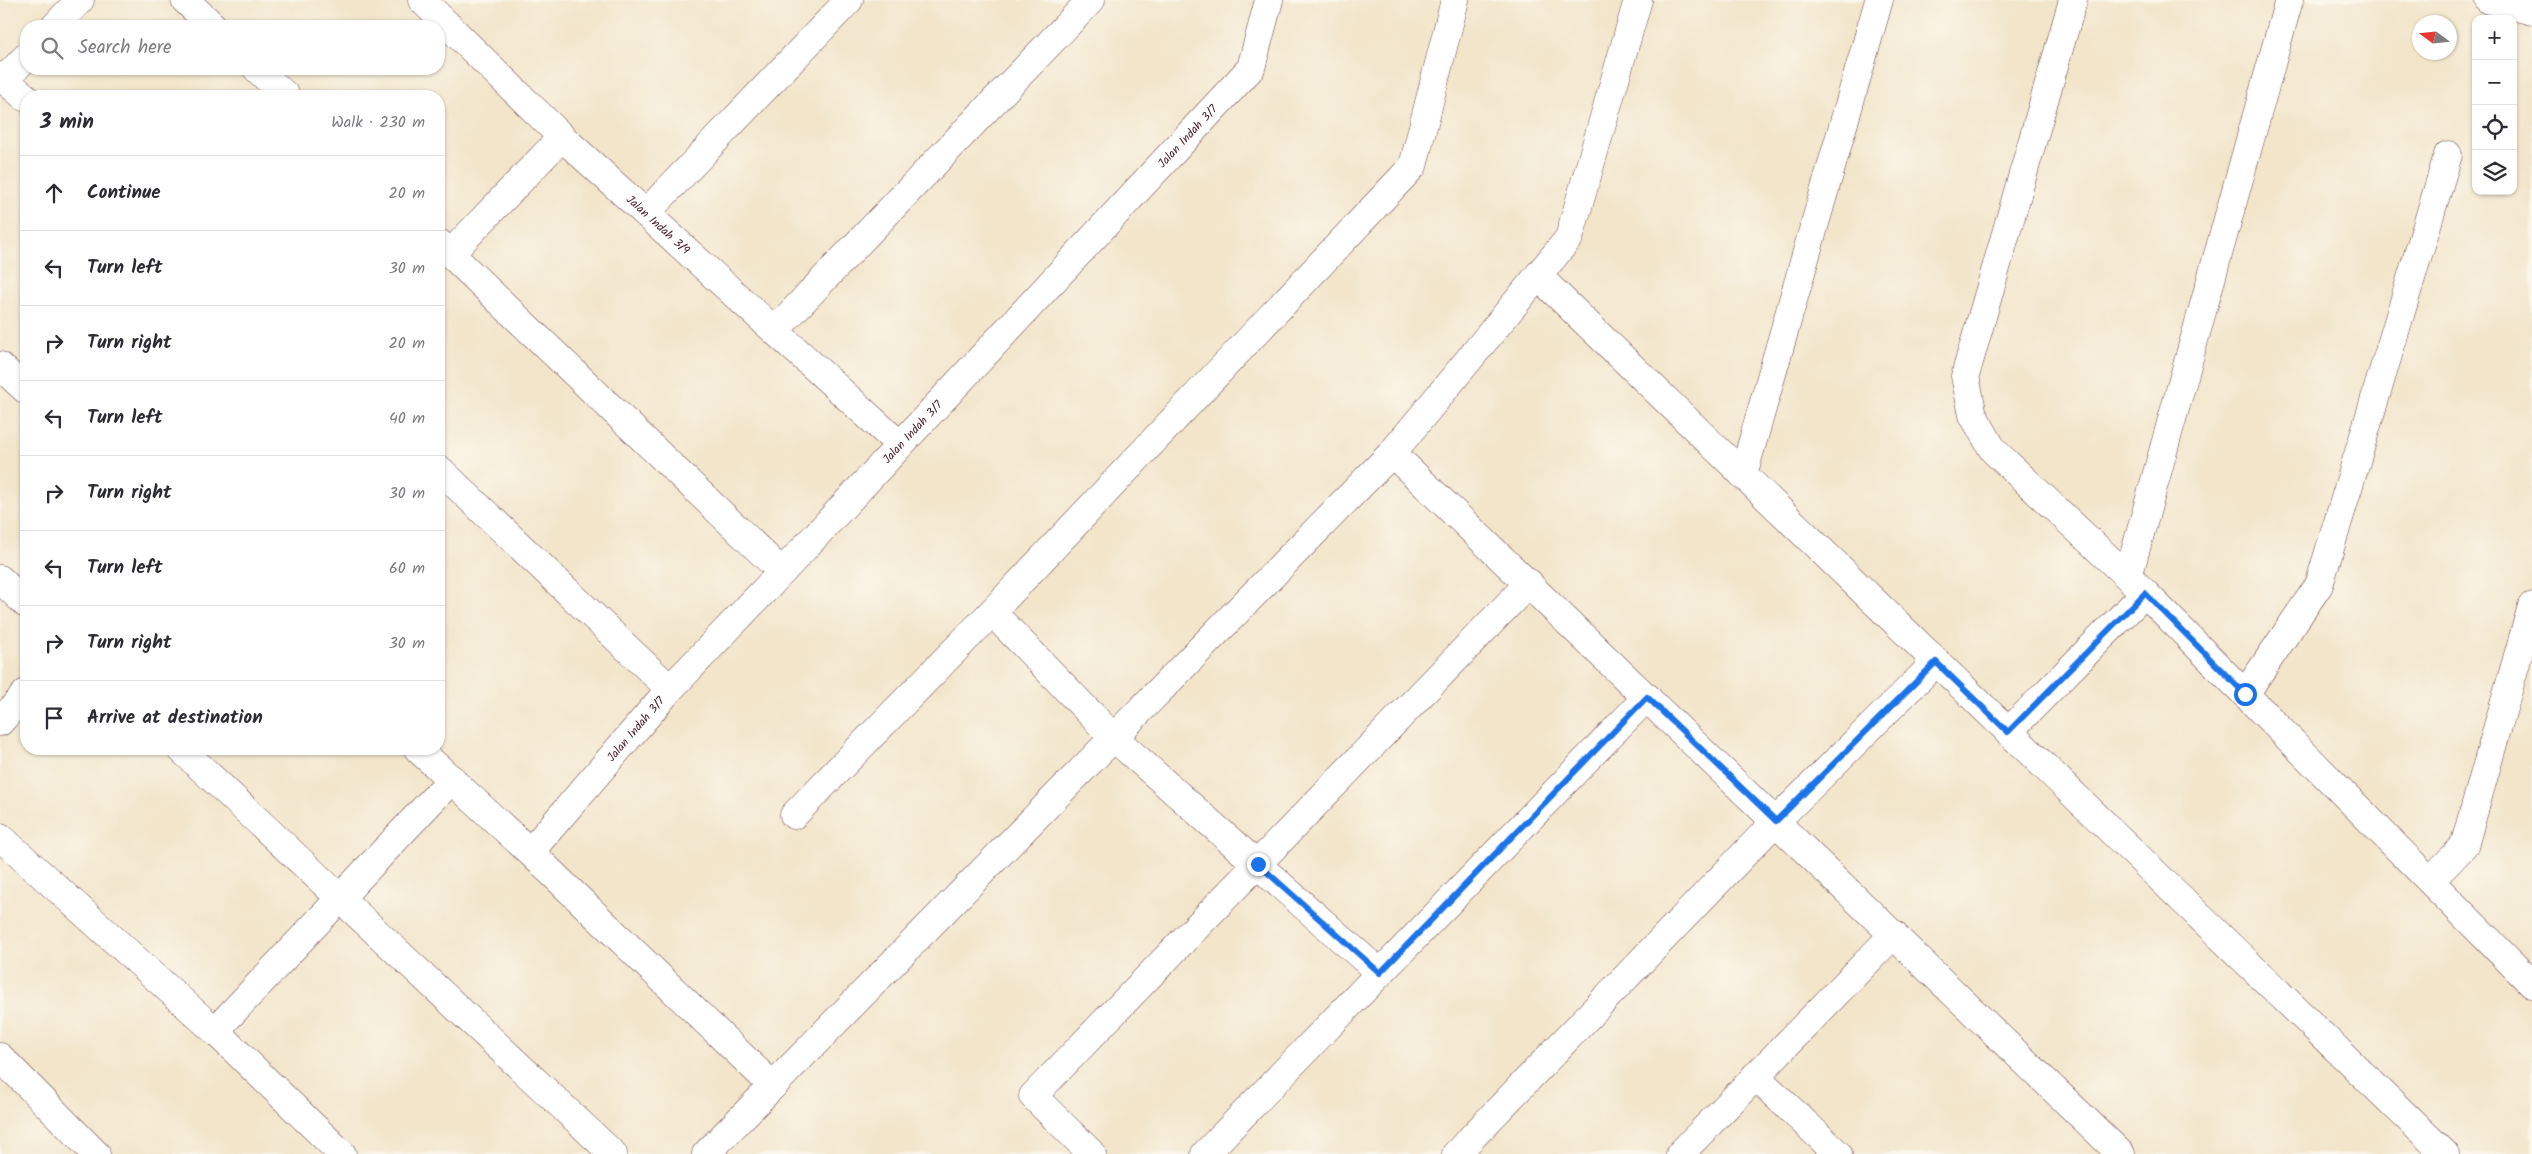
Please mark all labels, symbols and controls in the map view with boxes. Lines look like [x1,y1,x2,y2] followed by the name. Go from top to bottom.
[2412,15,2457,60] north arrow
[2472,15,2517,195] map controls
[2472,15,2517,60] button: +
[20,20,445,75] search box
[78,33,172,63] text: Search here
[38,34,66,62] icon: search
[2472,60,2517,105] button: −
[1153,100,1223,173] street label: Jalan Indah 3/7
[2472,105,2517,150] button: locate
[40,106,94,139] text: 3 min
[331,110,425,135] text: Walk · 230 m
[2472,150,2517,195] button: layers
[87,178,160,208] text: Continue
[40,179,68,207] icon: ahead
[389,181,425,206] text: 20 m
[621,191,694,259] street label: Jalan Indah 3/9
[87,253,162,283] text: Turn left
[40,254,68,282] icon: left
[389,256,425,281] text: 30 m
[87,328,172,358] text: Turn right
[40,329,68,357] icon: right
[389,331,425,356] text: 20 m
[878,396,947,468] street label: Jalan Indah 3/7
[87,403,162,433] text: Turn left
[40,404,68,432] icon: left
[389,406,425,431] text: 40 m
[87,478,172,508] text: Turn right
[40,479,68,507] icon: right
[389,481,425,506] text: 30 m
[87,553,162,583] text: Turn left
[40,554,68,582] icon: left
[389,556,425,581] text: 60 m
[87,628,172,658] text: Turn right
[40,629,68,657] icon: right
[389,631,425,656] text: 30 m
[2234,683,2257,706] route start
[602,692,670,766] street label: Jalan Indah 3/7
[87,703,263,733] text: Arrive at destination
[40,704,68,732] icon: arrive
[1247,853,1270,876] route end

